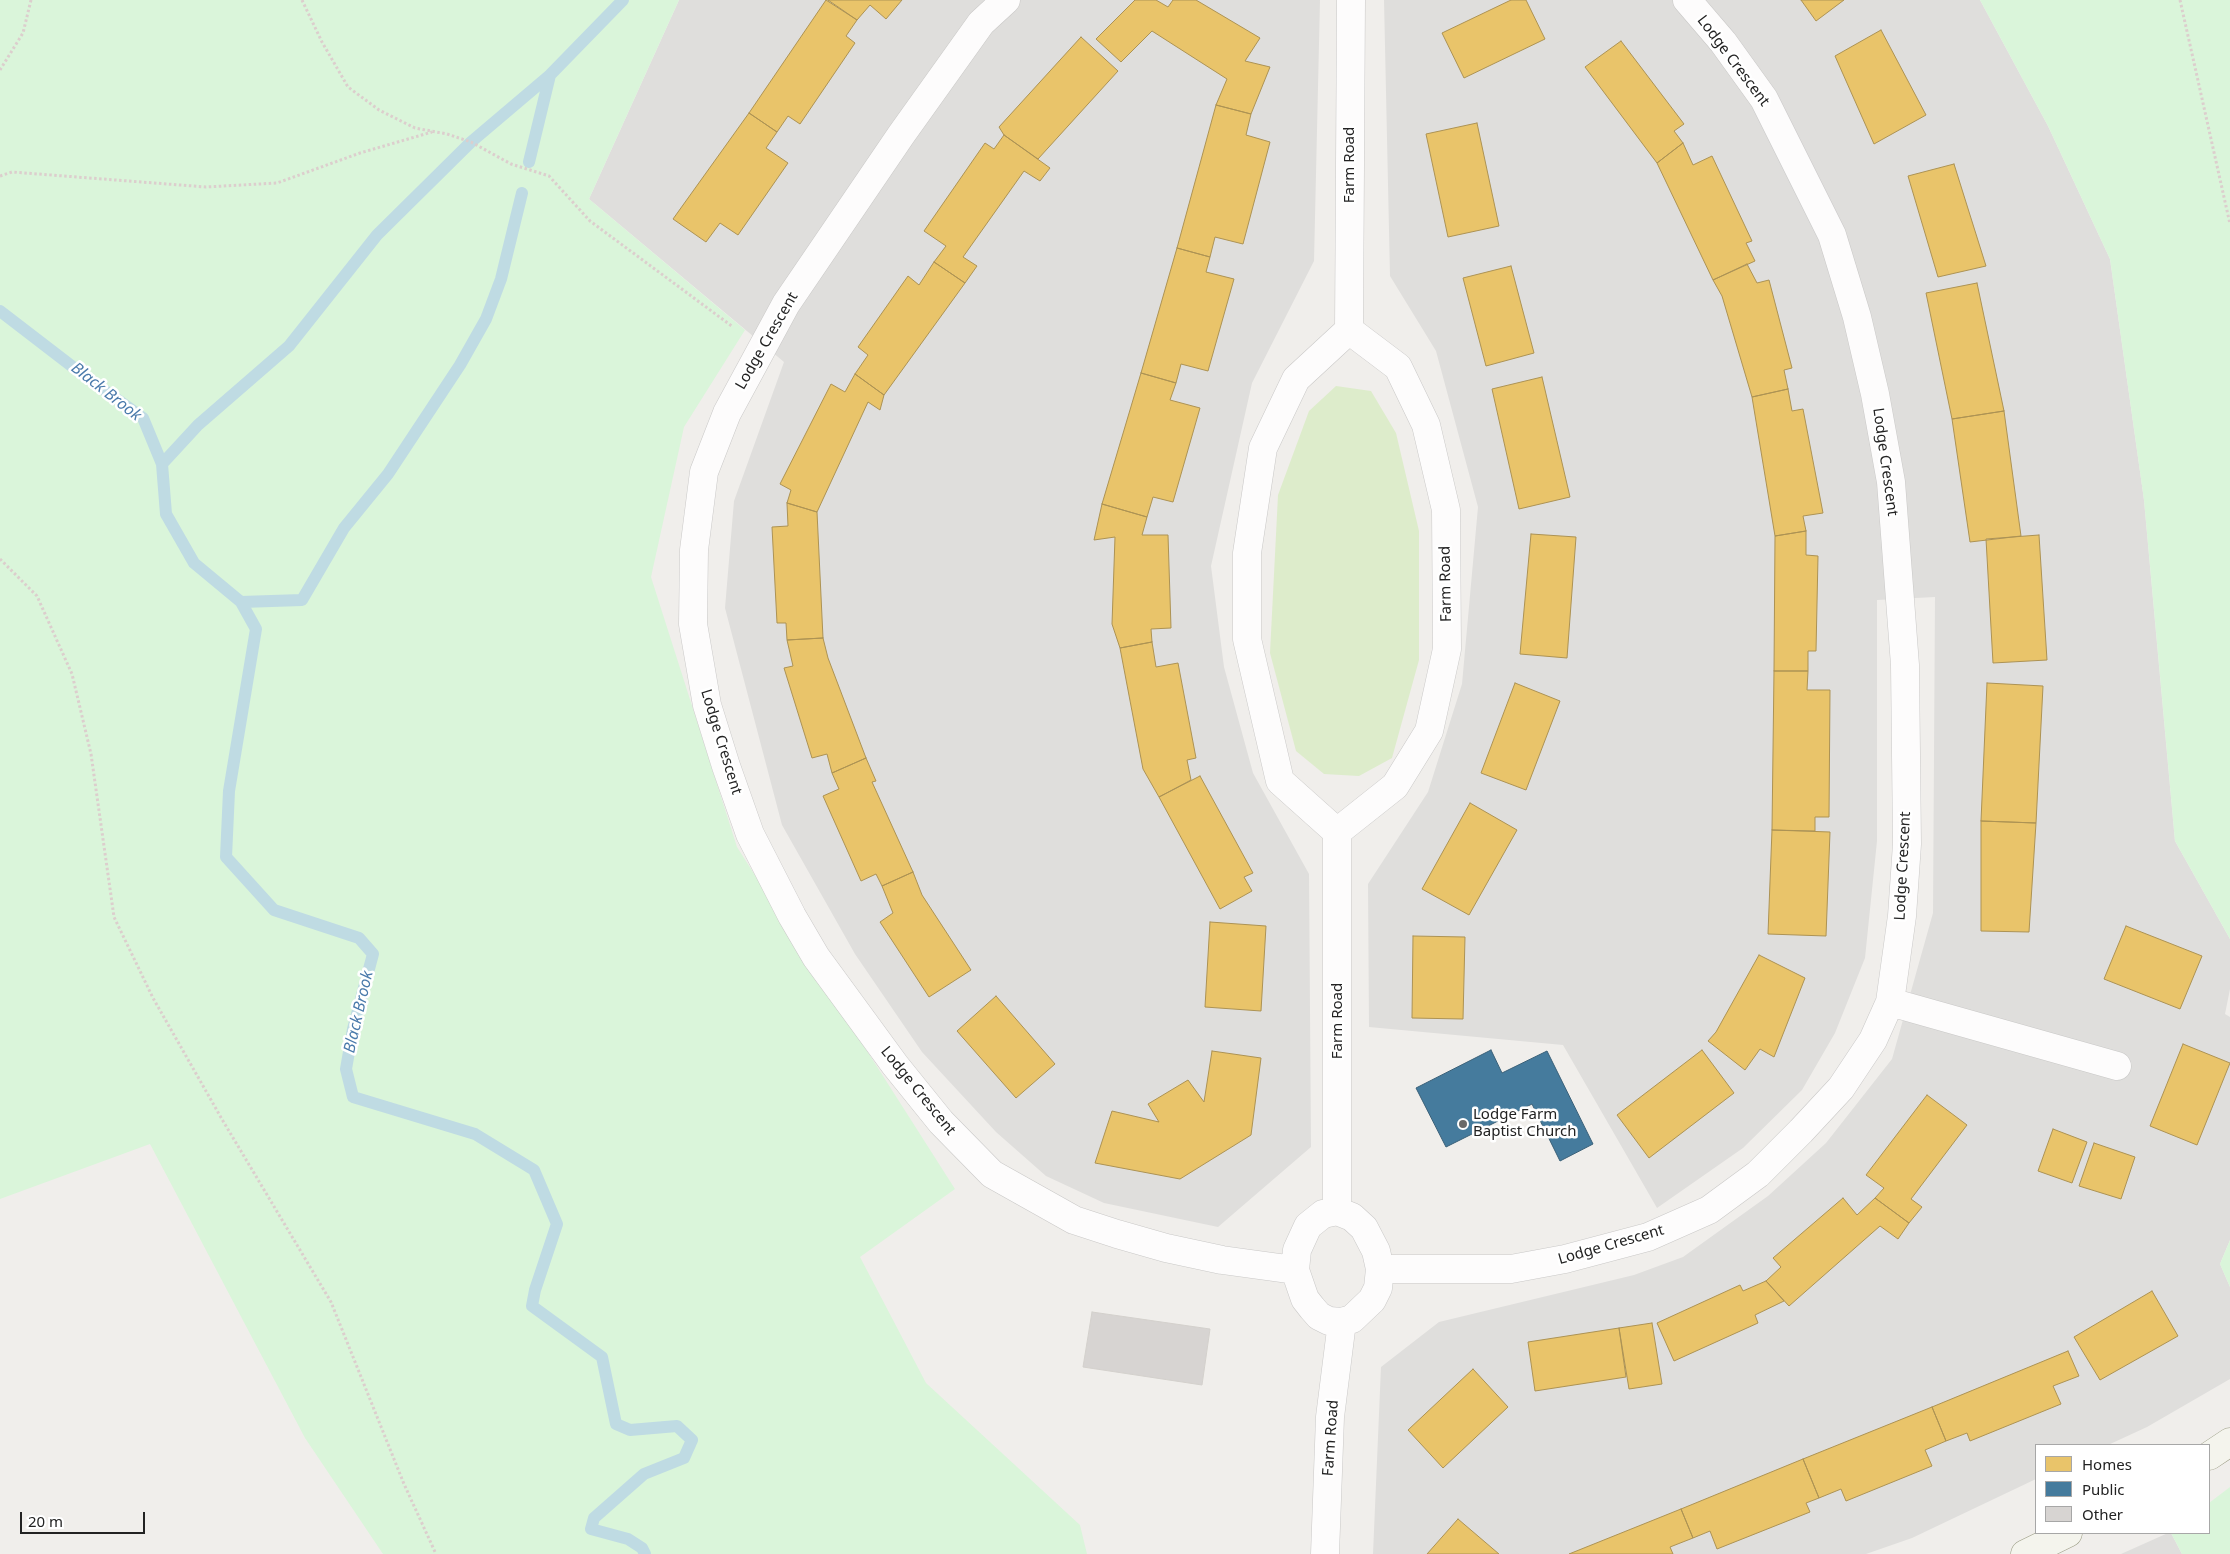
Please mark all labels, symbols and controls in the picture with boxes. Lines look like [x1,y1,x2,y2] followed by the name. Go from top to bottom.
[1693,12,1773,110] street label: Lodge Crescent
[1341,127,1359,203] street label: Farm Road
[732,289,802,393] street label: Lodge Crescent
[67,359,145,425] water label: Black Brook
[1868,407,1902,517] street label: Lodge Crescent
[1436,546,1456,622] street label: Farm Road
[696,687,746,797] street label: Lodge Crescent
[1891,811,1915,921] street label: Lodge Crescent
[340,969,378,1055] water label: Black Brook
[1329,983,1347,1059] street label: Farm Road
[877,1043,959,1139] street label: Lodge Crescent
[1473,1106,1577,1141] place label: Lodge Farm Baptist Church
[1457,1118,1469,1130] marker: Lodge Farm Baptist Church
[1556,1221,1666,1269] street label: Lodge Crescent
[1319,1399,1343,1477] street label: Farm Road
[2035,1444,2210,1534] legend
[2082,1454,2132,1474] text: Homes
[2082,1479,2125,1499] text: Public
[22,1502,148,1534] scale bar
[2082,1504,2123,1524] text: Other
[28,1511,63,1531] text: 20 m

